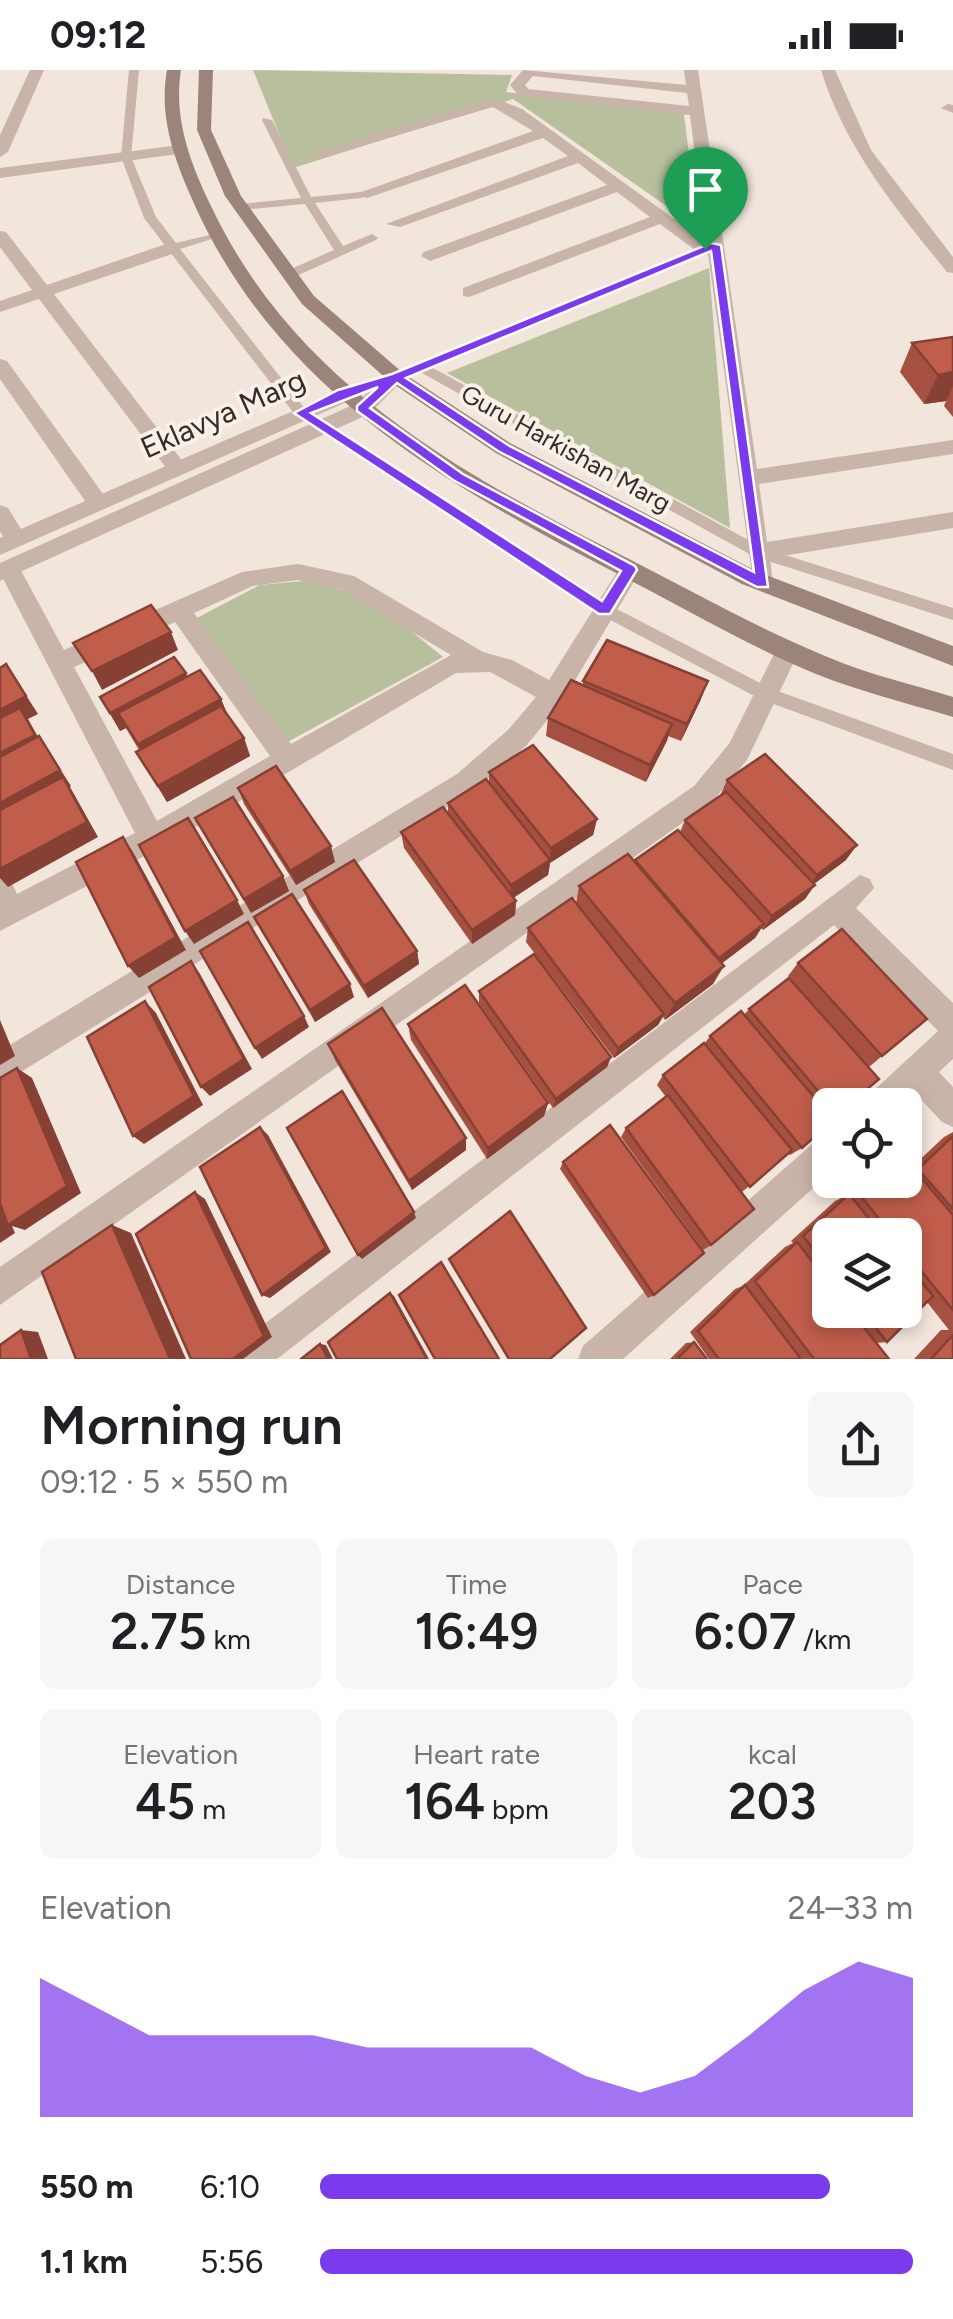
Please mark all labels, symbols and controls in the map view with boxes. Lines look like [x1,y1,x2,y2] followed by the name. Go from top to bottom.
[50,12,146,58] text: 09:12
[663,147,748,250] pin
[678,162,733,217] icon: arrive
[135,361,311,466] street label: Eklavya Marg
[456,378,676,518] street label: Guru Harkishan Marg
[812,1088,922,1328] map controls
[812,1088,922,1198] button: locate
[812,1218,922,1328] button: layers
[40,1392,343,1458] text: Morning run
[808,1392,913,1497] button: share
[40,1463,288,1501] text: 09:12 · 5 × 550 m
[126,1567,235,1601] text: Distance
[446,1567,507,1601] text: Time
[742,1567,803,1601] text: Pace
[110,1601,207,1662] text: 2.75
[415,1601,538,1662] text: 16:49
[694,1601,796,1662] text: 6:07
[207,1622,251,1656] text: km
[796,1622,851,1656] text: /km
[123,1737,238,1771] text: Elevation
[413,1737,540,1771] text: Heart rate
[748,1737,797,1771] text: kcal
[135,1771,195,1832] text: 45
[404,1771,485,1832] text: 164
[728,1771,817,1832] text: 203
[195,1792,226,1826] text: m
[485,1792,549,1826] text: bpm
[40,1889,172,1927] text: Elevation
[788,1889,913,1927] text: 24–33 m
[40,2168,133,2206] text: 550 m
[200,2168,260,2206] text: 6:10
[40,2243,128,2281] text: 1.1 km
[200,2243,263,2281] text: 5:56

